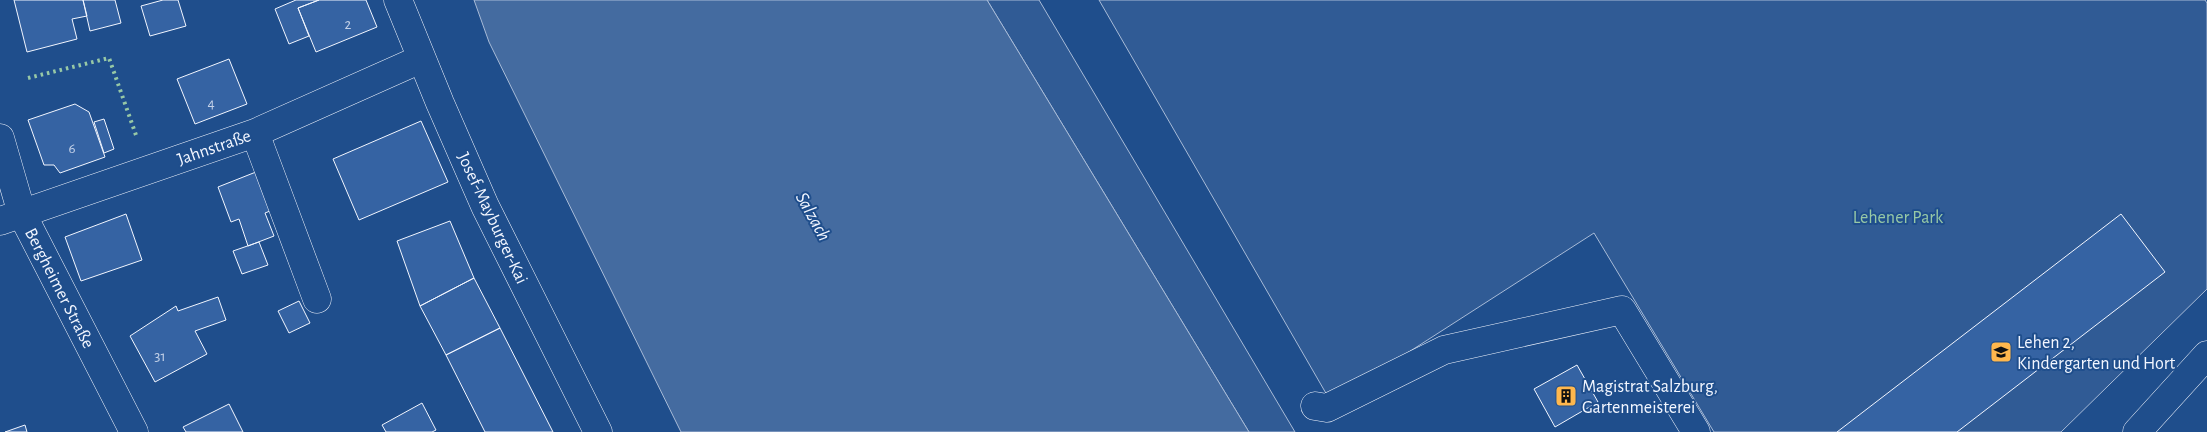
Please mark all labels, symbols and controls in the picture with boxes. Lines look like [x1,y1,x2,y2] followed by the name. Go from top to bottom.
[345,17,352,32] house number: 2
[207,96,215,111] house number: 4
[175,127,253,169] street label: Jahnstraße
[68,141,76,156] house number: 6
[454,150,530,287] street label: Josef-Mayburger-Kai
[792,189,834,244] water label: Salzach
[1853,209,1944,227] park label: Lehener Park
[21,225,97,351] street label: Bergheimer Straße
[2017,334,2175,373] place label: Lehen 2, Kindergarten und Hort
[1989,340,2013,364] school or university icon: Lehen 2, Kindergarten und Hort
[154,349,166,364] house number: 31
[1582,378,1718,417] place label: Magistrat Salzburg, Gartenmeisterei
[1554,384,1578,408] building icon: Magistrat Salzburg, Gartenmeisterei

